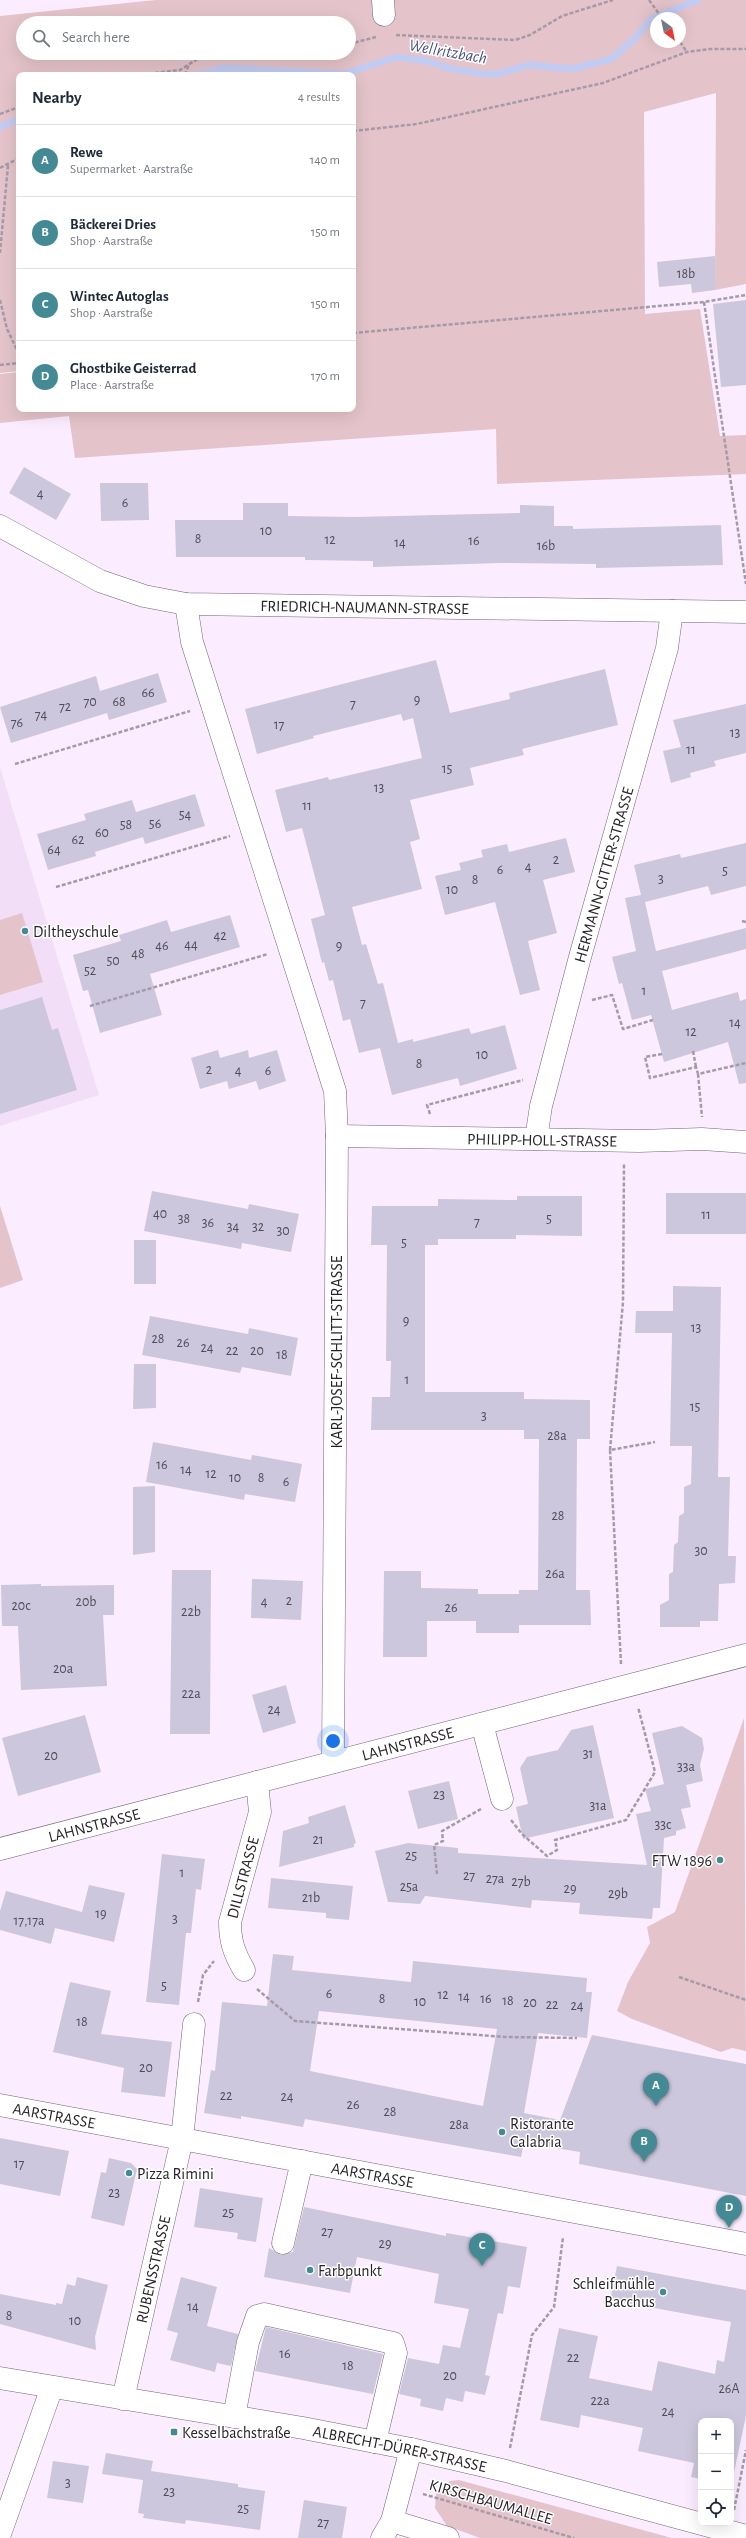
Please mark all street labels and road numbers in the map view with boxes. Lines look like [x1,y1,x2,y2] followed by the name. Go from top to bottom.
[260,598,469,617] street label: FRIEDRICH-NAUMANN-STRASSE
[572,785,637,964] street label: HERMANN-GITTER-STRASSE
[467,1131,617,1150] street label: PHILIPP-HOLL-STRASSE
[329,1255,345,1449] street label: KARL-JOSEF-SCHLITT-STRASSE
[360,1724,455,1764] street label: LAHNSTRASSE
[47,1806,142,1845] street label: LAHNSTRASSE
[224,1835,262,1920] street label: DILLSTRASSE
[11,2101,97,2132] street label: AARSTRASSE
[330,2160,415,2191] street label: AARSTRASSE
[133,2214,173,2325] street label: RUBENSSTRASSE
[312,2423,488,2475] street label: ALBRECHT-DÜRER-STRASSE
[428,2477,554,2527] street label: KIRSCHBAUMALLEE

